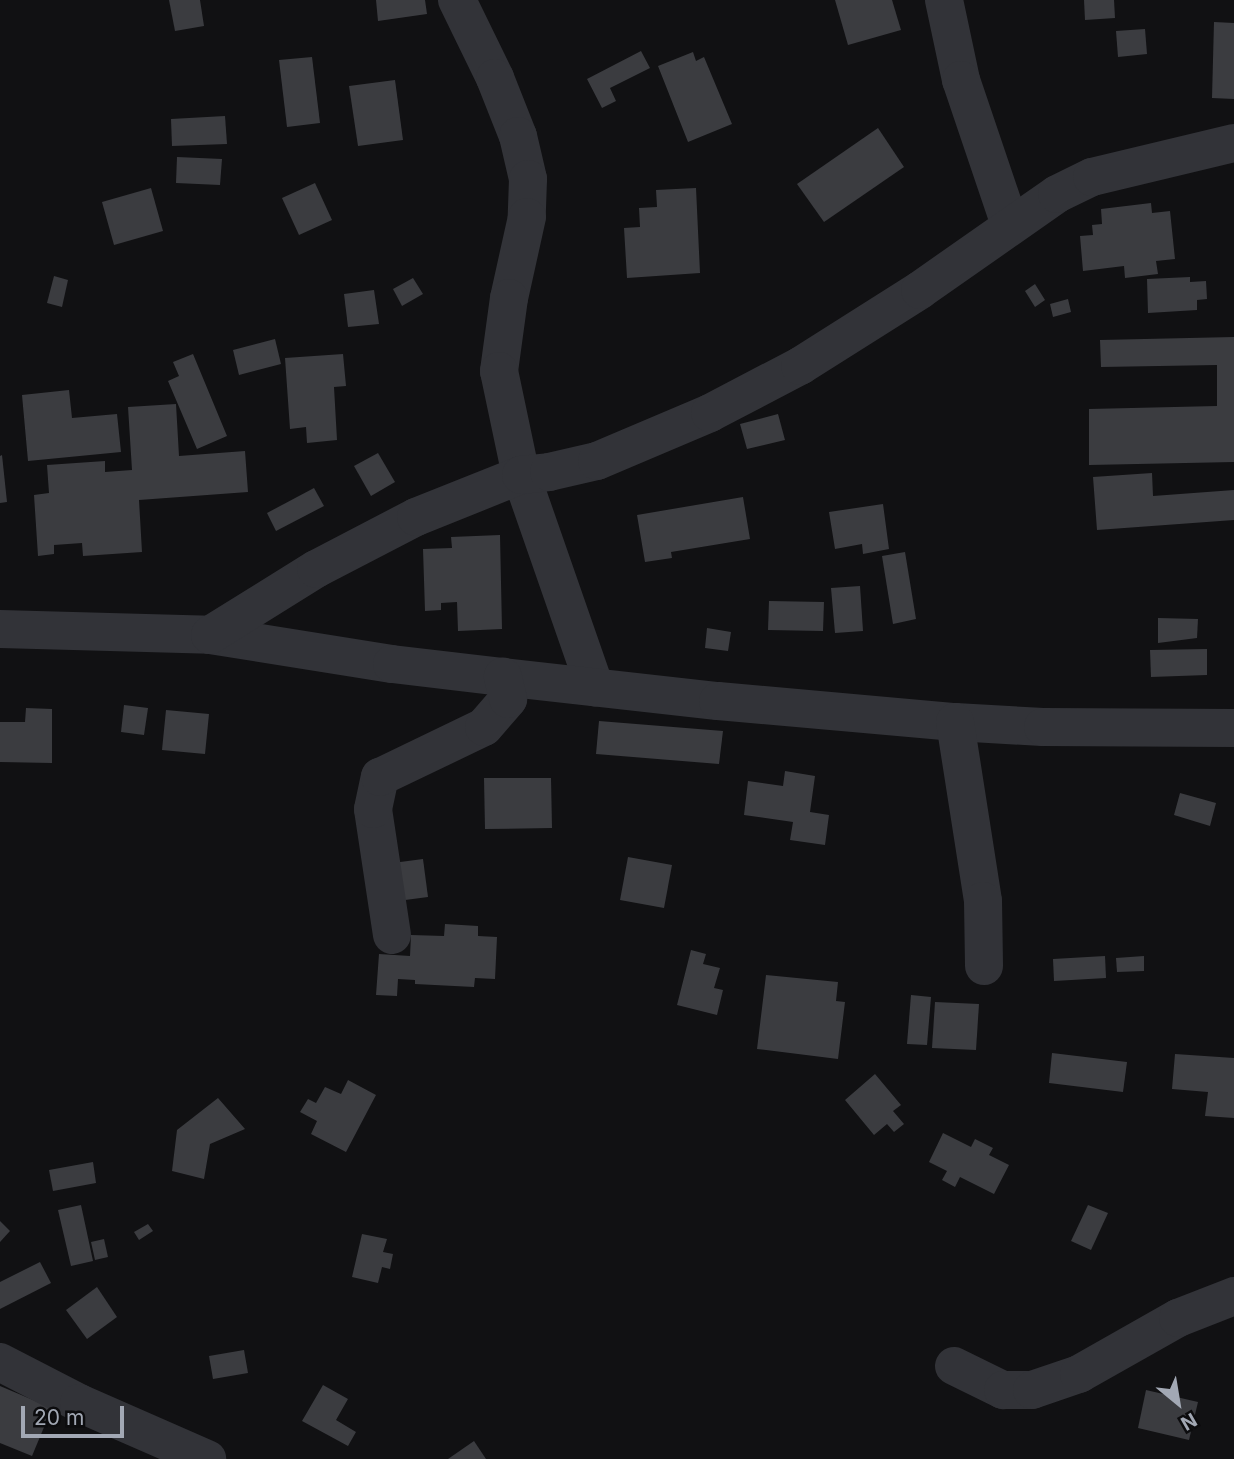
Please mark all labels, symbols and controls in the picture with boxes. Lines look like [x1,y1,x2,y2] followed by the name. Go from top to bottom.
[1143,1368,1213,1438] north arrow
[24,1392,128,1436] scale bar
[34,1405,84,1430] text: 20 m
[1177,1408,1201,1435] text: N

